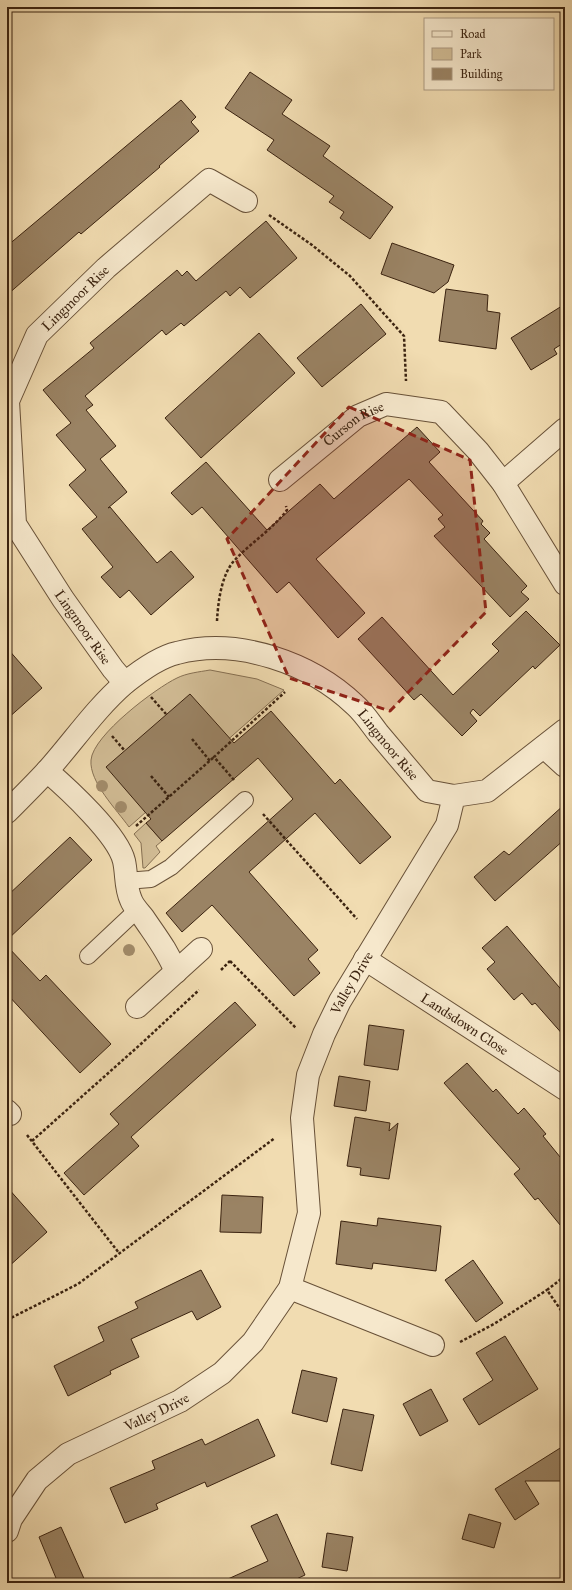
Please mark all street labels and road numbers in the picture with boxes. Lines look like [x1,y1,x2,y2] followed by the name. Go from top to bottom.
[38,262,113,335] street label: Lingmoor Rise
[320,398,387,450] street label: Curson Rise
[51,587,115,668] street label: Lingmoor Rise
[354,706,422,784] street label: Lingmoor Rise
[327,948,377,1018] street label: Valley Drive
[417,990,512,1059] street label: Landsdown Close
[121,1389,193,1436] street label: Valley Drive

